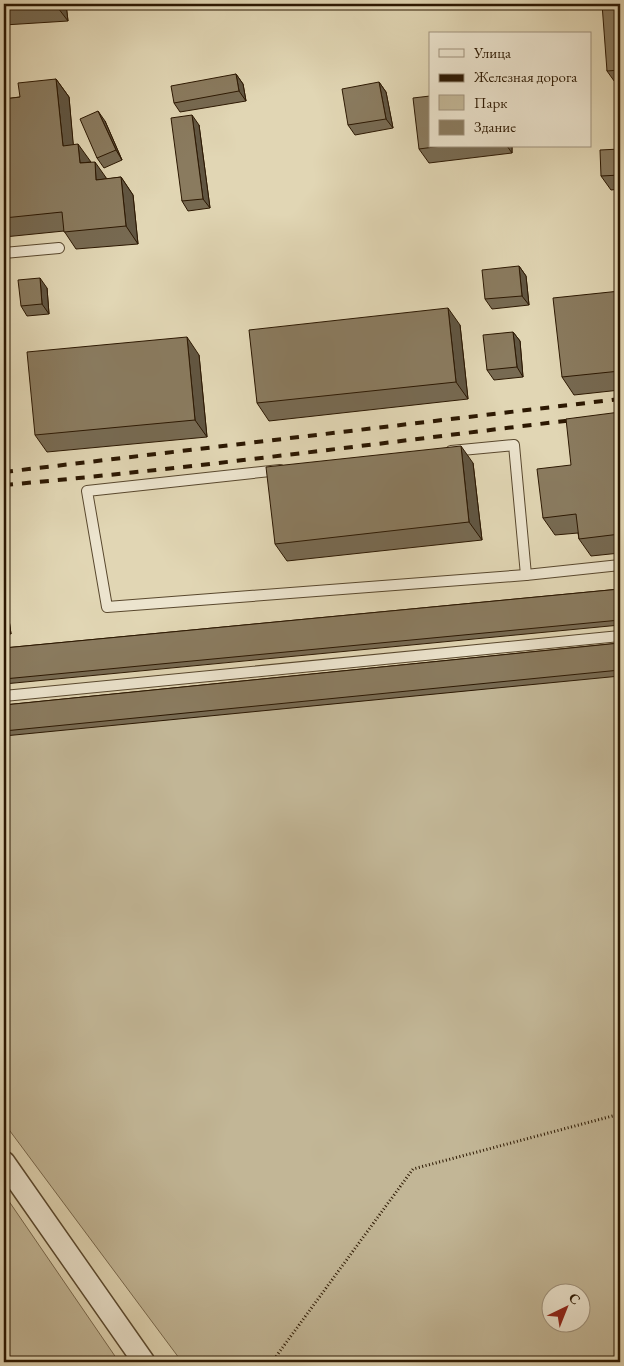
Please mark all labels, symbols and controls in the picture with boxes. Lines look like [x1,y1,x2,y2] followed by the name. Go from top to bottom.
[429,32,592,148] legend
[473,43,511,62] text: Улица
[473,67,577,86] text: Железная дорога
[474,93,507,112] text: Парк
[474,117,516,136] text: Здание
[542,1284,592,1334] north arrow
[565,1289,585,1309] text: С

